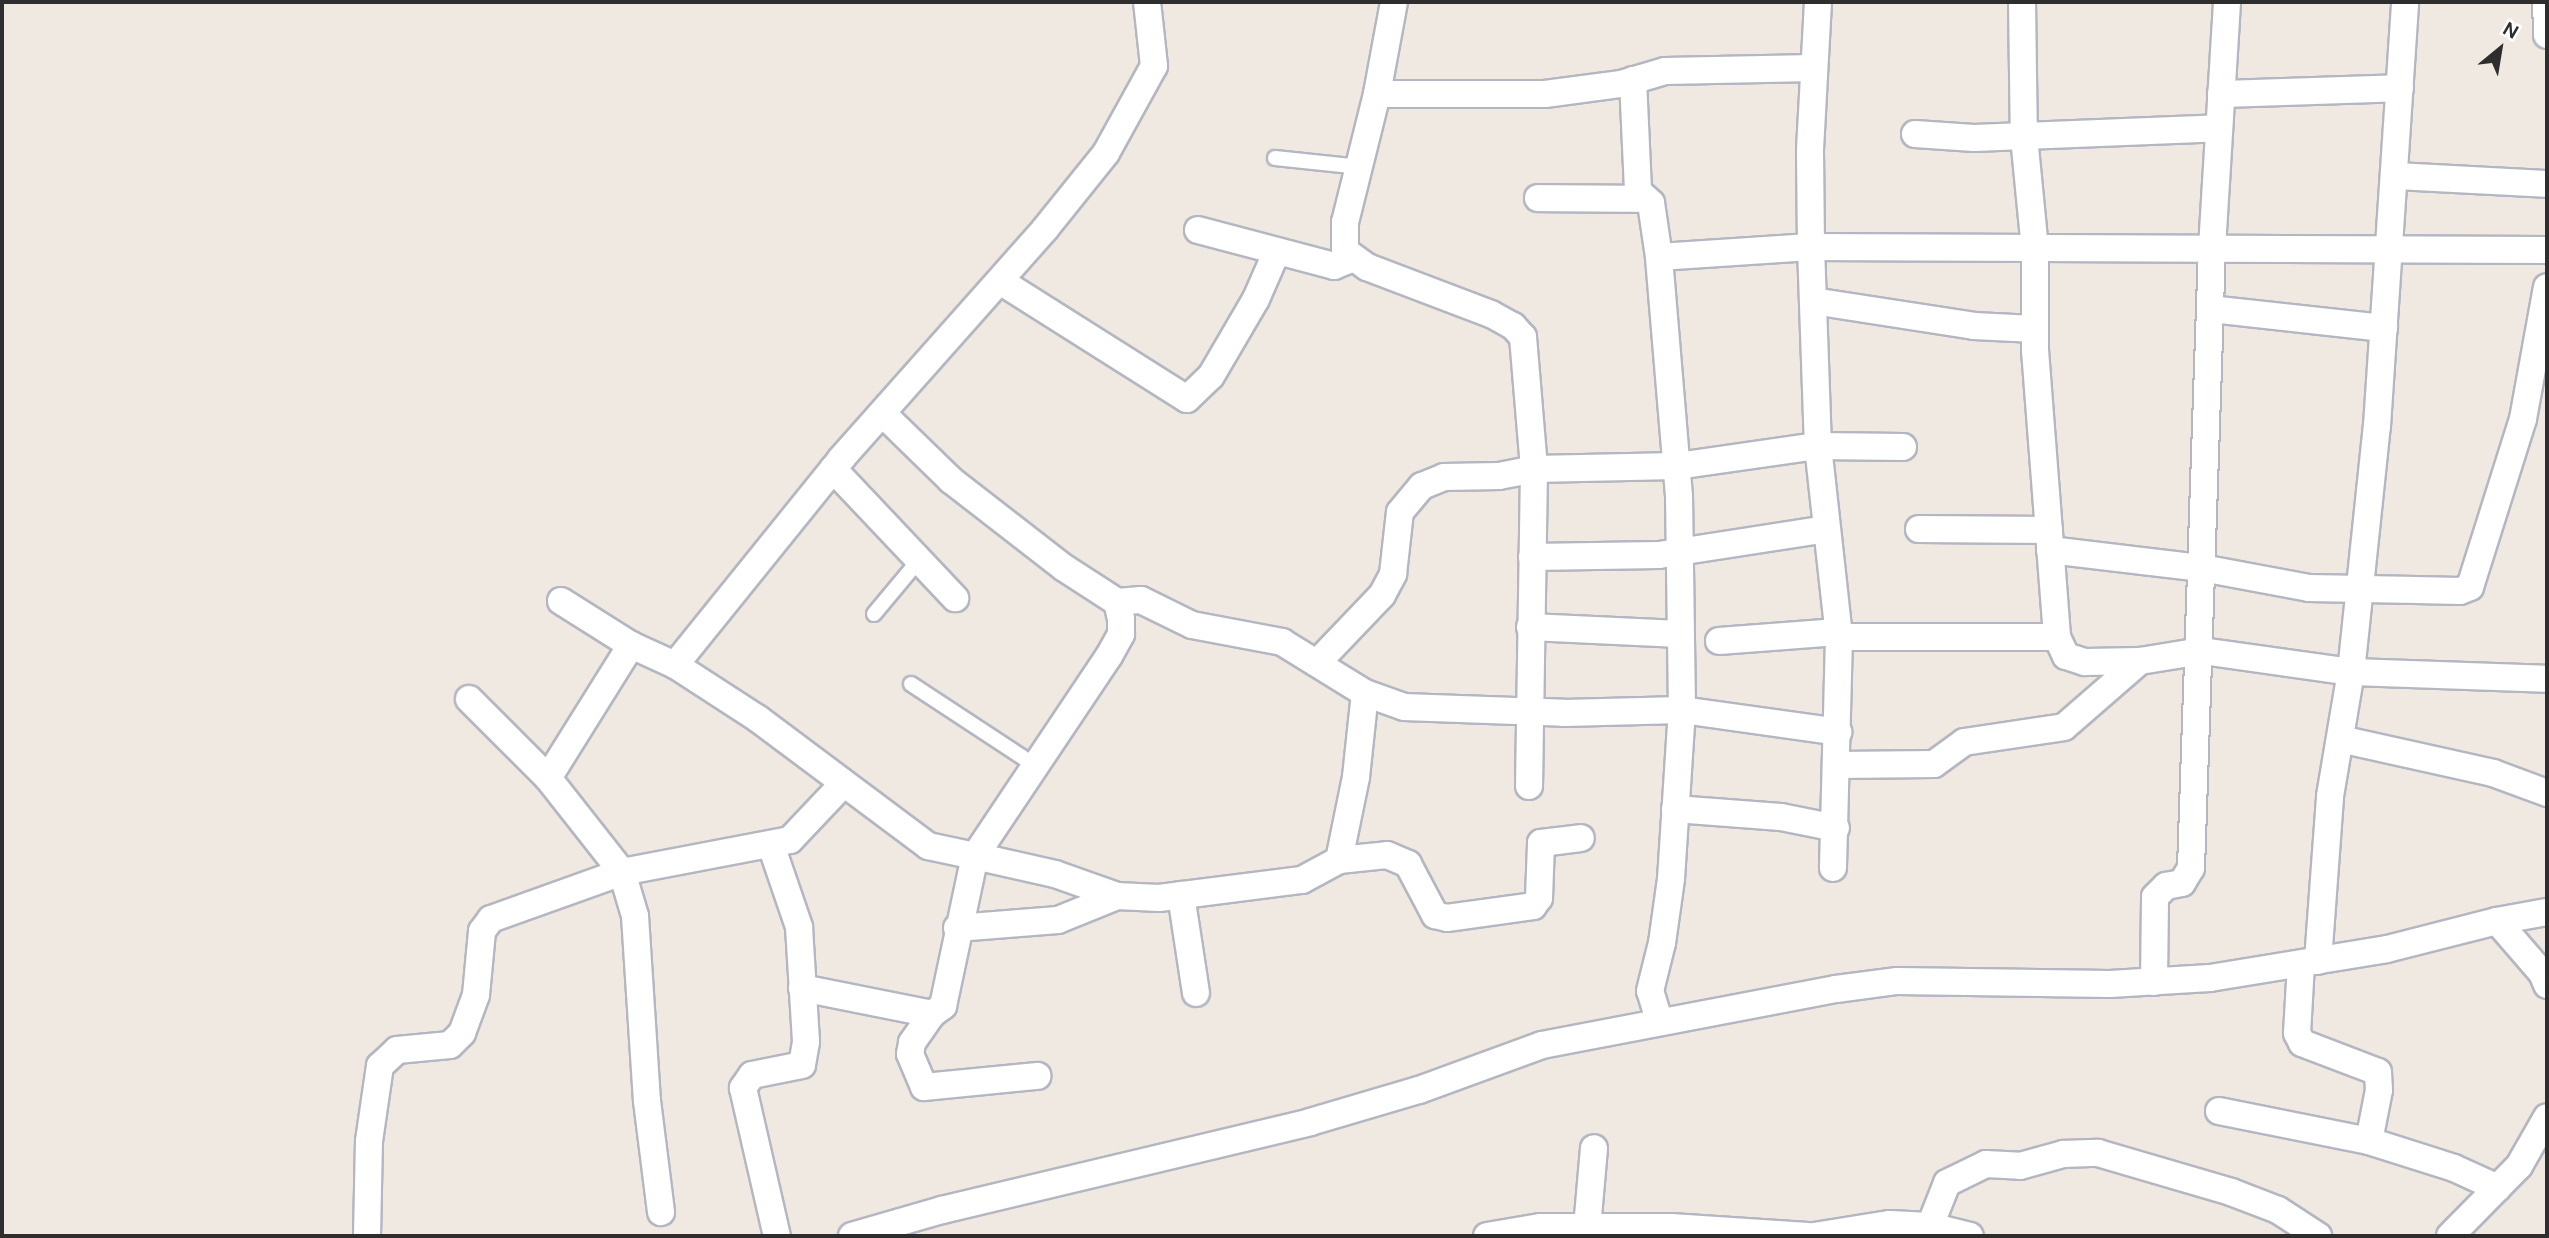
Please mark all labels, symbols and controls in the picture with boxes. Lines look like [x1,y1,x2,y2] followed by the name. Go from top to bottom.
[2465,14,2535,84] north arrow
[2498,16,2523,45] text: N

